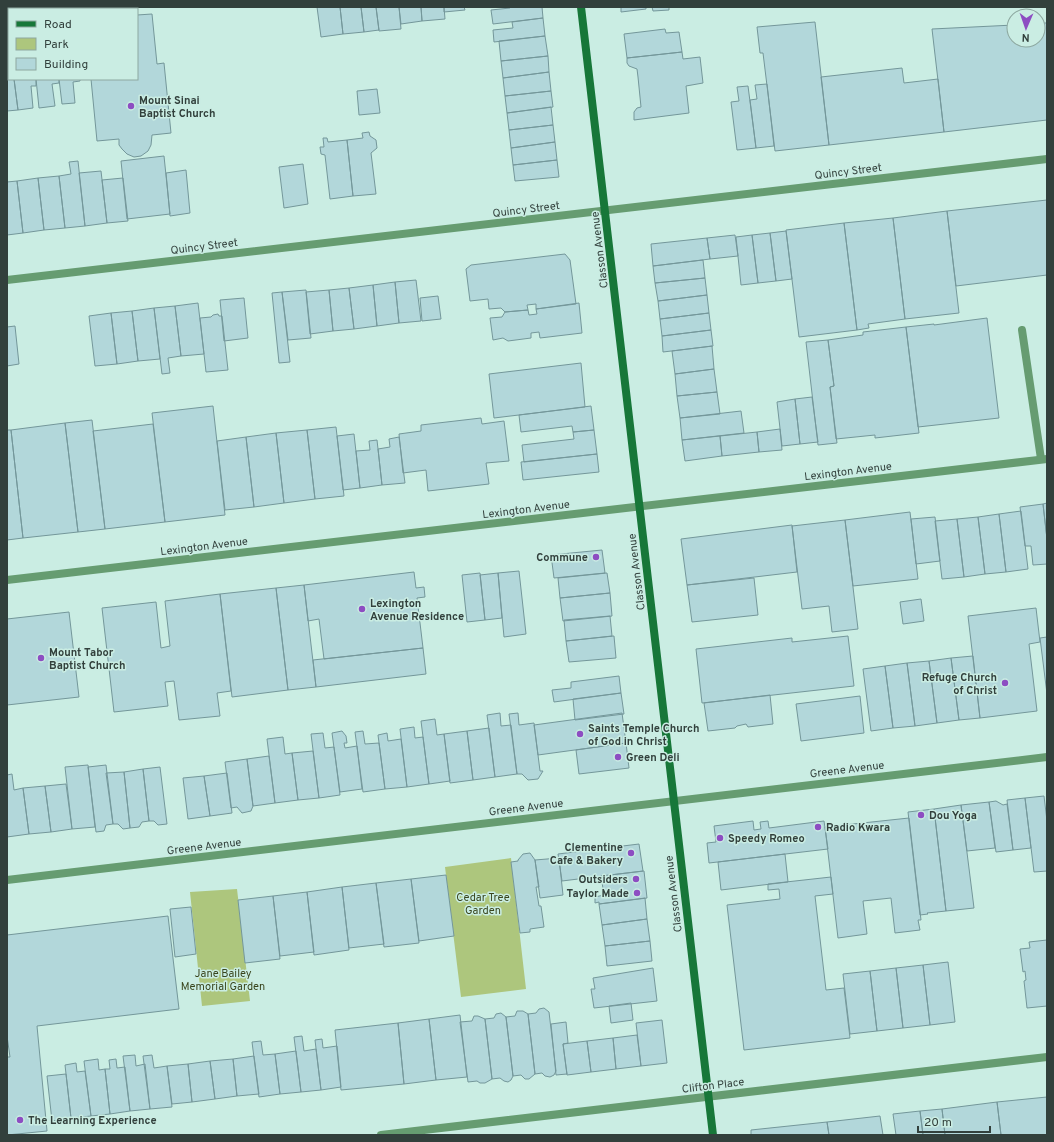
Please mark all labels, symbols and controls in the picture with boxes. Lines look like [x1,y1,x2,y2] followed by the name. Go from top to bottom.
[8,8,138,80] legend
[1006,8,1046,48] north arrow
[44,17,72,33] text: Road
[1021,30,1030,44] text: N
[44,37,69,53] text: Park
[44,57,88,73] text: Building
[139,94,215,121] place label: Mount Sinai Baptist Church
[126,101,136,111] marker: Mount Sinai Baptist Church
[814,161,883,183] street label: Quincy Street
[492,199,561,221] street label: Quincy Street
[588,211,612,289] street label: Classon Avenue
[170,236,239,258] street label: Quincy Street
[804,460,893,484] street label: Lexington Avenue
[482,498,571,522] street label: Lexington Avenue
[625,533,649,611] street label: Classon Avenue
[160,535,249,559] street label: Lexington Avenue
[536,551,588,565] place label: Commune
[591,552,601,562] marker: Commune
[370,597,464,624] place label: Lexington Avenue Residence
[357,604,367,614] marker: Lexington Avenue Residence
[49,646,125,673] place label: Mount Tabor Baptist Church
[36,653,46,663] marker: Mount Tabor Baptist Church
[922,671,997,698] place label: Refuge Church of Christ
[1000,678,1010,688] marker: Refuge Church of Christ
[588,722,700,749] place label: Saints Temple Church of God in Christ
[575,729,585,739] marker: Saints Temple Church of God in Christ
[626,751,680,765] place label: Green Deli
[613,752,623,762] marker: Green Deli
[809,758,885,782] street label: Greene Avenue
[488,796,564,820] street label: Greene Avenue
[929,809,977,823] place label: Dou Yoga
[916,810,926,820] marker: Dou Yoga
[826,821,890,835] place label: Radio Kwara
[813,822,823,832] marker: Radio Kwara
[728,832,805,846] place label: Speedy Romeo
[715,833,725,843] marker: Speedy Romeo
[166,835,242,859] street label: Greene Avenue
[550,841,623,868] place label: Clementine Cafe & Bakery
[626,848,636,858] marker: Clementine Cafe & Bakery
[662,855,686,933] street label: Classon Avenue
[578,873,628,887] place label: Outsiders
[631,874,641,884] marker: Outsiders
[567,887,629,901] place label: Taylor Made
[632,888,642,898] marker: Taylor Made
[456,891,510,918] park label: Cedar Tree Garden
[181,967,265,994] park label: Jane Bailey Memorial Garden
[681,1075,745,1097] street label: Clifton Place
[918,1108,990,1134] scale bar
[28,1114,157,1128] place label: The Learning Experience
[15,1115,25,1125] marker: The Learning Experience
[924,1115,952,1131] text: 20 m

